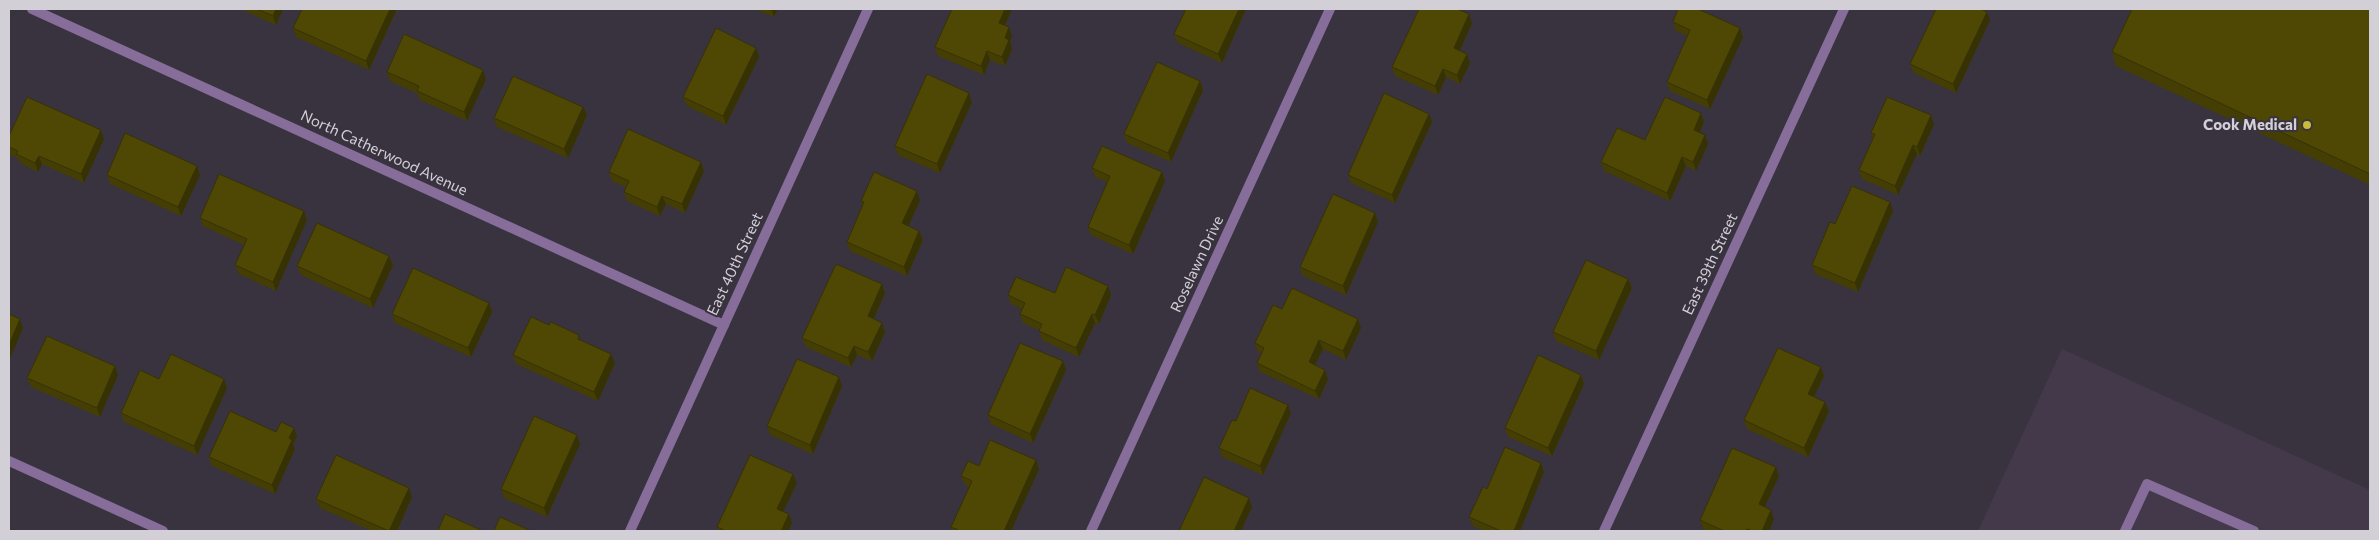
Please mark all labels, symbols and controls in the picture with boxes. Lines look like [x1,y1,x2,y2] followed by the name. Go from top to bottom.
[298,106,471,199] street label: North Catherwood Avenue
[2203,115,2297,133] place label: Cook Medical
[2301,119,2313,131] marker: Cook Medical
[702,209,766,318] street label: East 40th Street
[1678,210,1741,317] street label: East 39th Street
[1166,212,1226,315] street label: Roselawn Drive

